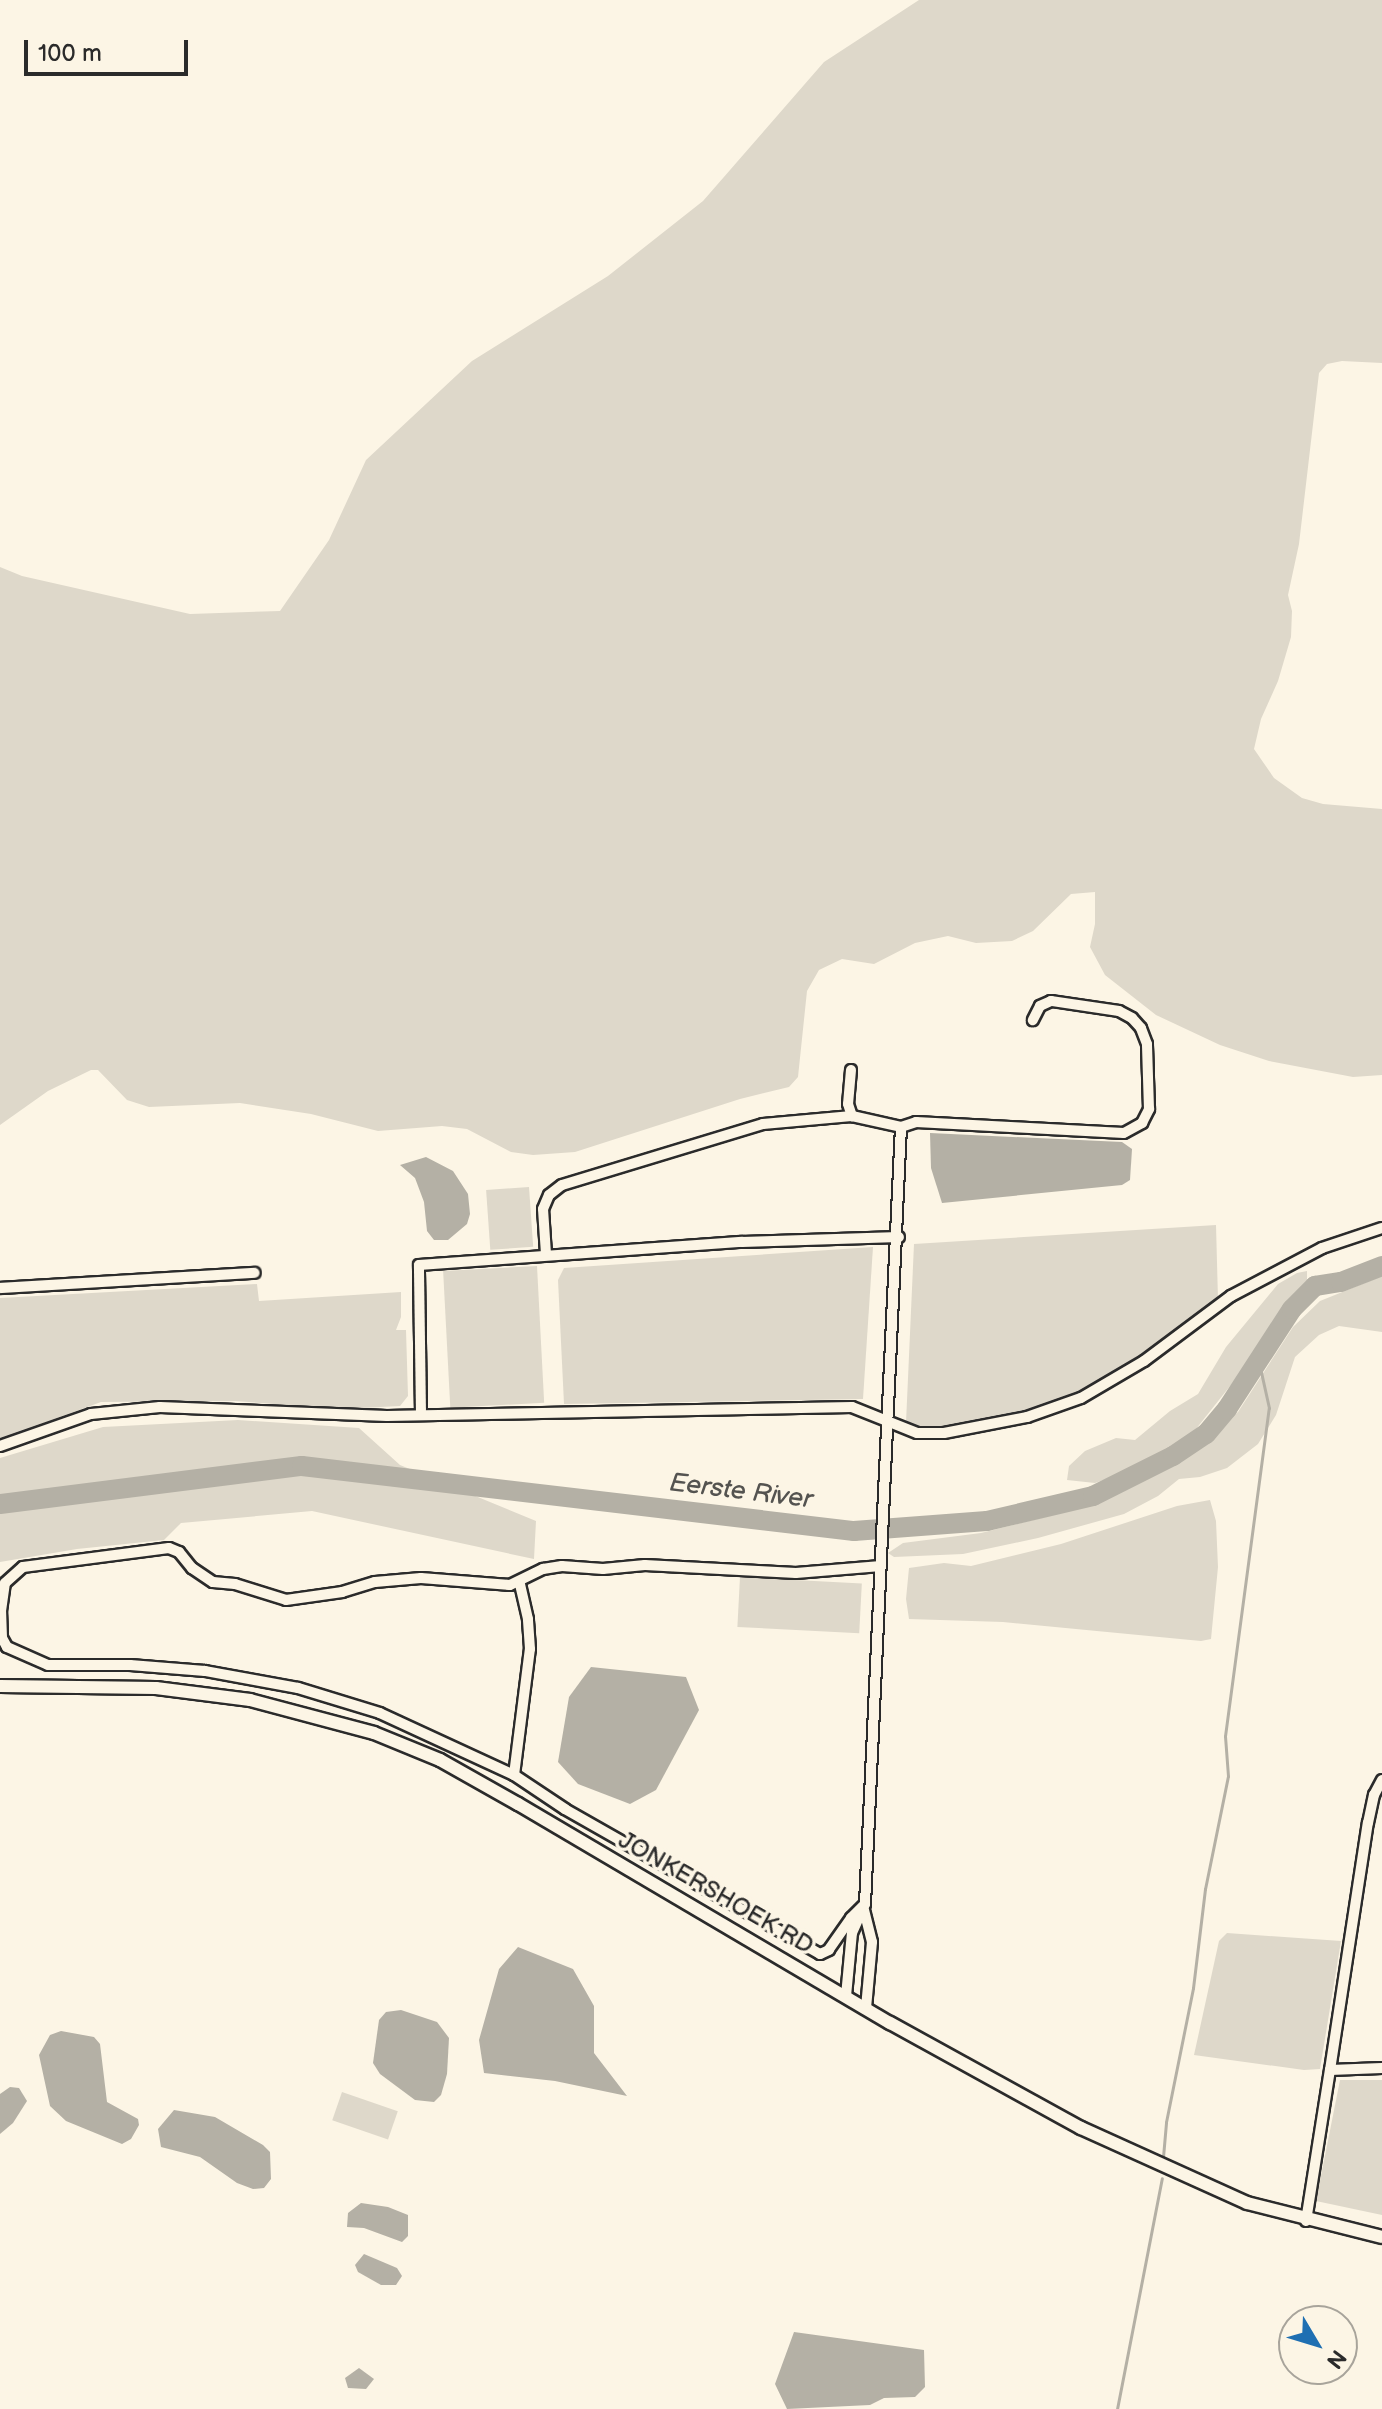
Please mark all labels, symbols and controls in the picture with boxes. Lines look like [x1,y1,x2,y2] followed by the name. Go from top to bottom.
[28,24,192,74] scale bar
[38,39,102,68] text: 100 m
[668,1468,814,1516] water label: Eerste River
[614,1826,818,1960] street label: JONKERSHOEK RD
[1278,2305,1358,2385] north arrow
[1320,2344,1351,2374] text: N

